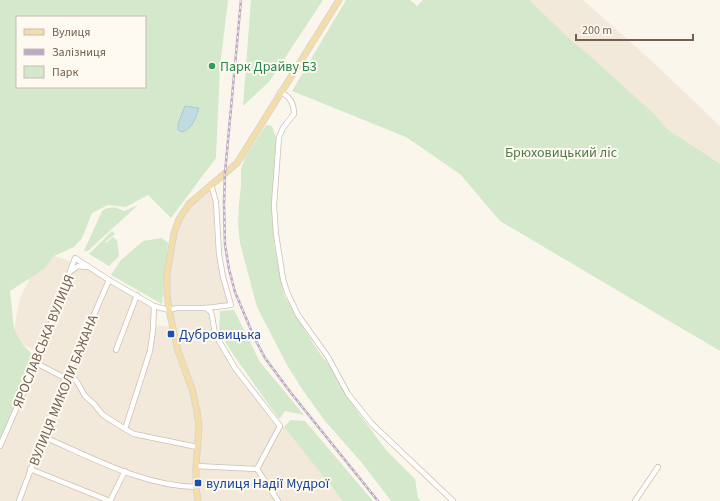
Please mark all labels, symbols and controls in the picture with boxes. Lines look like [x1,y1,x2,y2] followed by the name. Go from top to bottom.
[16,16,146,88] legend
[576,16,693,42] scale bar
[582,22,612,39] text: 200 m
[52,24,90,41] text: Вулиця
[52,44,106,61] text: Залізниця
[220,57,317,77] place label: Парк Драйву Б3
[207,61,217,71] marker: Парк Драйву Б3
[52,64,78,81] text: Парк
[505,143,618,163] park label: Брюховицький ліс
[8,272,80,411] street label: ЯРОСЛАВСЬКА ВУЛИЦЯ
[24,311,104,469] street label: ВУЛИЦЯ МИКОЛИ БАЖАНА
[179,325,261,345] place label: Дубровицька
[166,329,176,339] marker: Дубровицька
[206,474,330,494] place label: вулиця Надії Мудрої
[193,478,203,488] marker: вулиця Надії Мудрої

